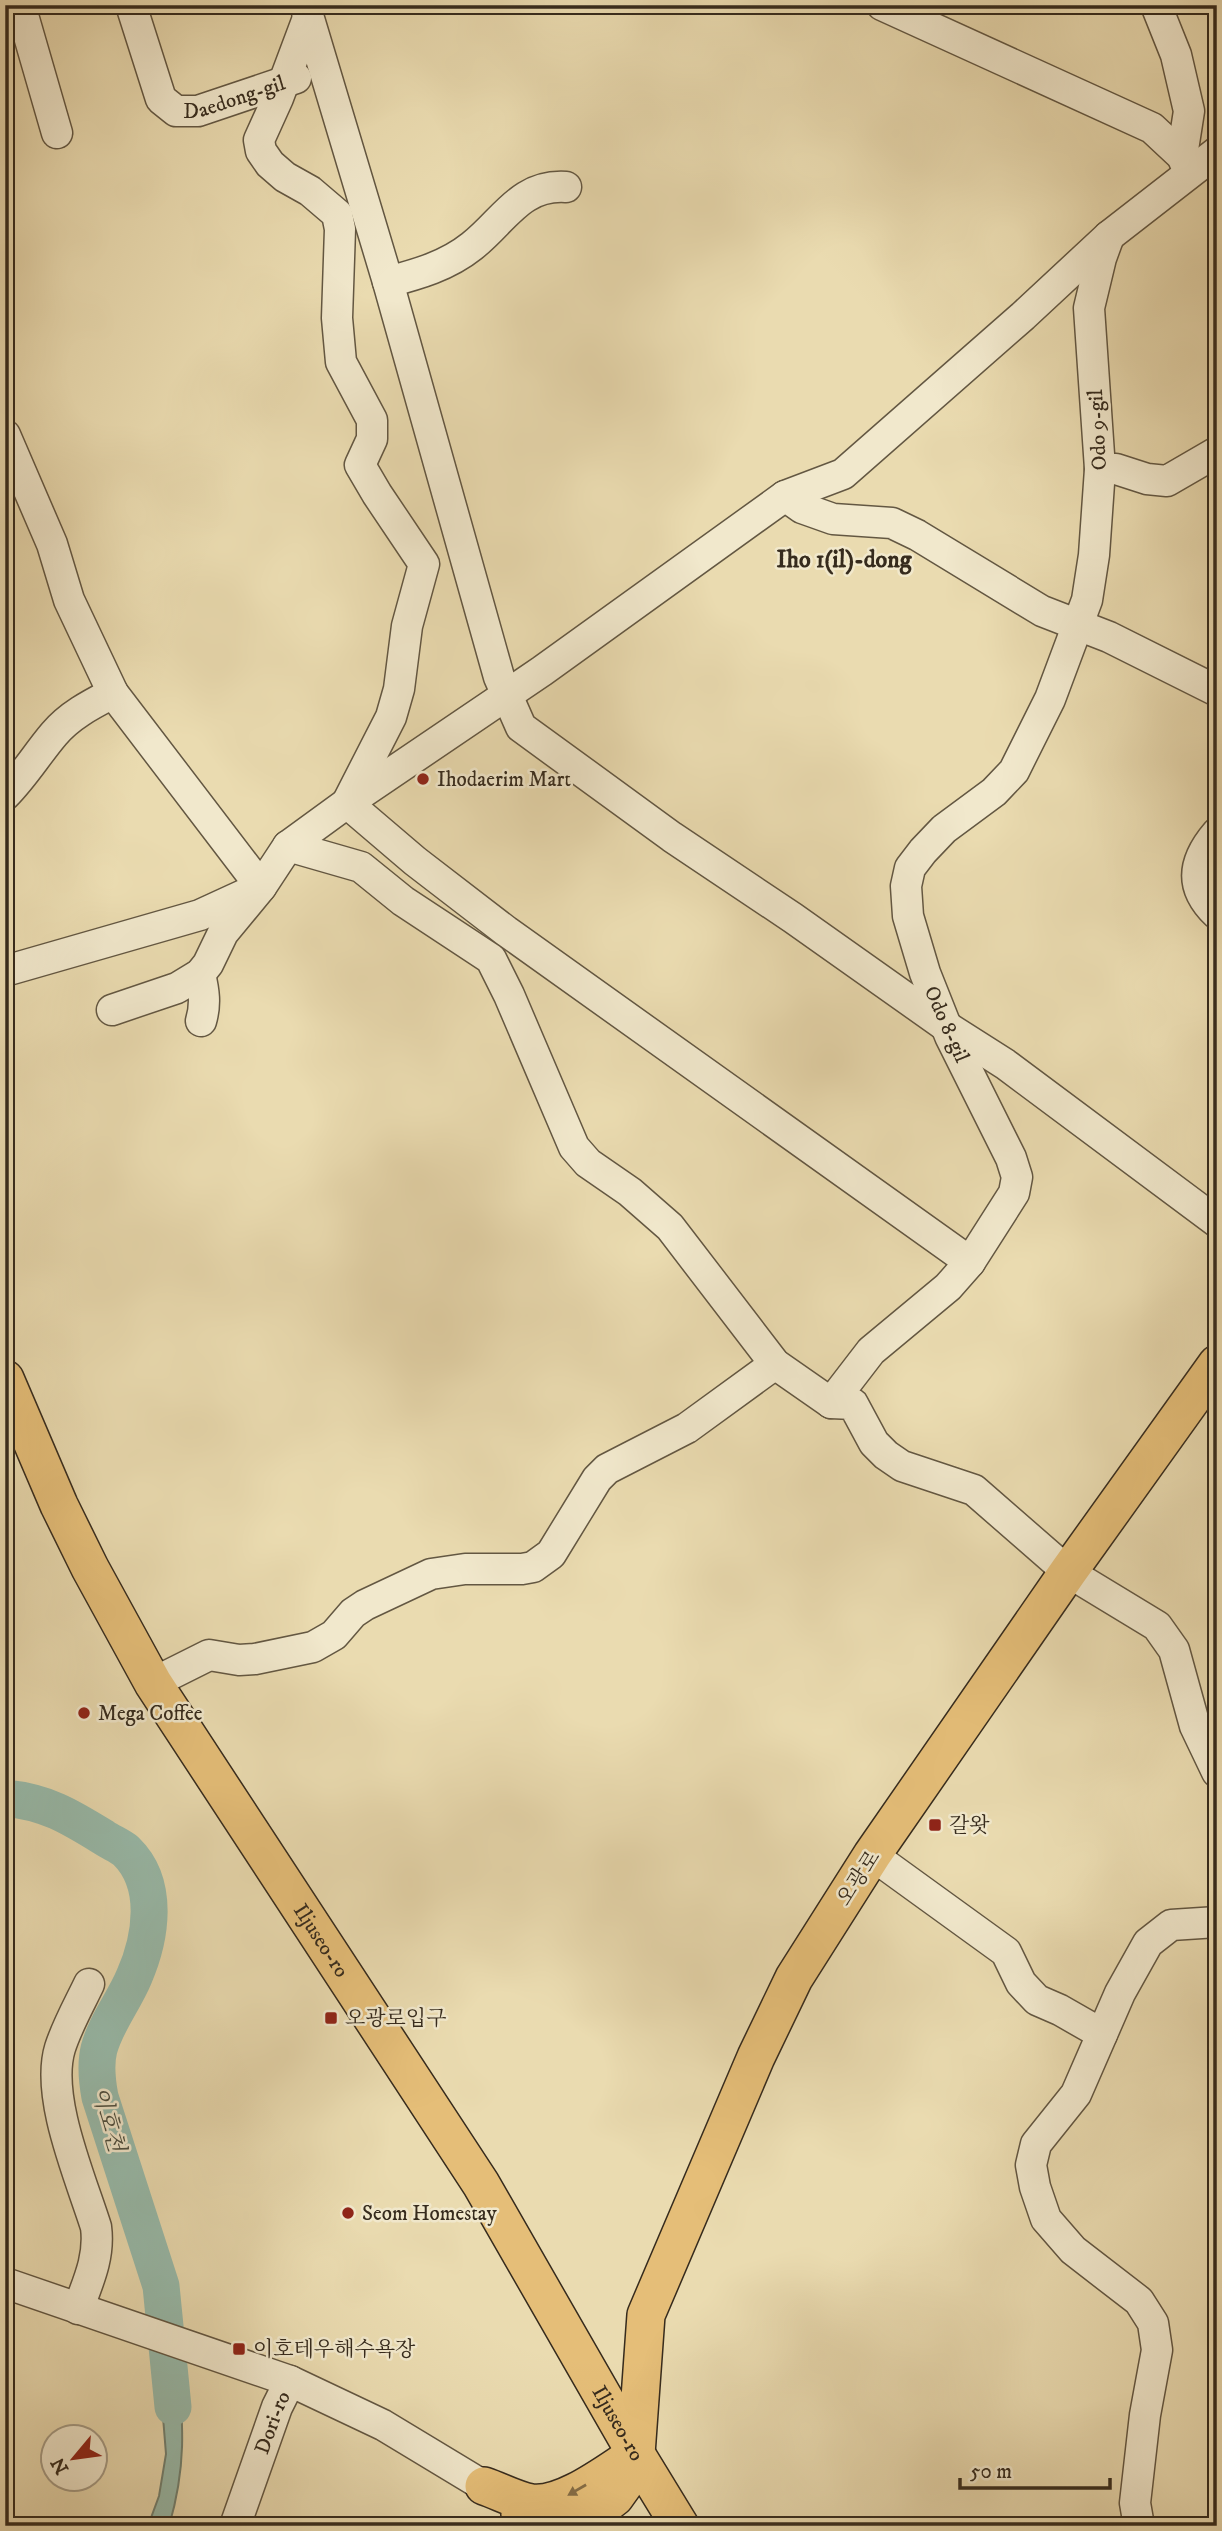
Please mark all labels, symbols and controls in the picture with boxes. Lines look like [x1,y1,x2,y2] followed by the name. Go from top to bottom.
[183,70,289,125] street label: Daedong-gil
[1083,388,1113,471] street label: Odo 9-gil
[776,545,913,575] district label: Iho 1(il)-dong
[437,767,571,793] place label: Ihodaerim Mart
[415,771,431,787] marker: Ihodaerim Mart
[918,982,975,1067] street label: Odo 8-gil
[98,1701,203,1727] place label: Mega Coffee
[76,1705,92,1721] marker: Mega Coffee
[949,1813,990,1839] place label: 갈왓
[927,1817,943,1833] marker: 갈왓
[831,1846,886,1911] street label: 오광로
[287,1899,354,1983] street label: Iljuseo-ro
[345,2006,446,2032] place label: 오광로입구
[323,2010,339,2026] marker: 오광로입구
[84,2083,131,2157] water label: 이호천
[362,2201,498,2227] place label: Seom Homestay
[340,2205,356,2221] marker: Seom Homestay
[253,2337,416,2363] place label: 이호테우해수욕장
[231,2341,247,2357] marker: 이호테우해수욕장
[586,2381,649,2466] street label: Iljuseo-ro
[249,2387,297,2458] street label: Dori-ro
[38,2422,108,2492] north arrow
[960,2447,1110,2491] scale bar
[46,2453,74,2478] text: N
[970,2459,1012,2485] text: 50 m
[568,2483,587,2496] one-way arrow

